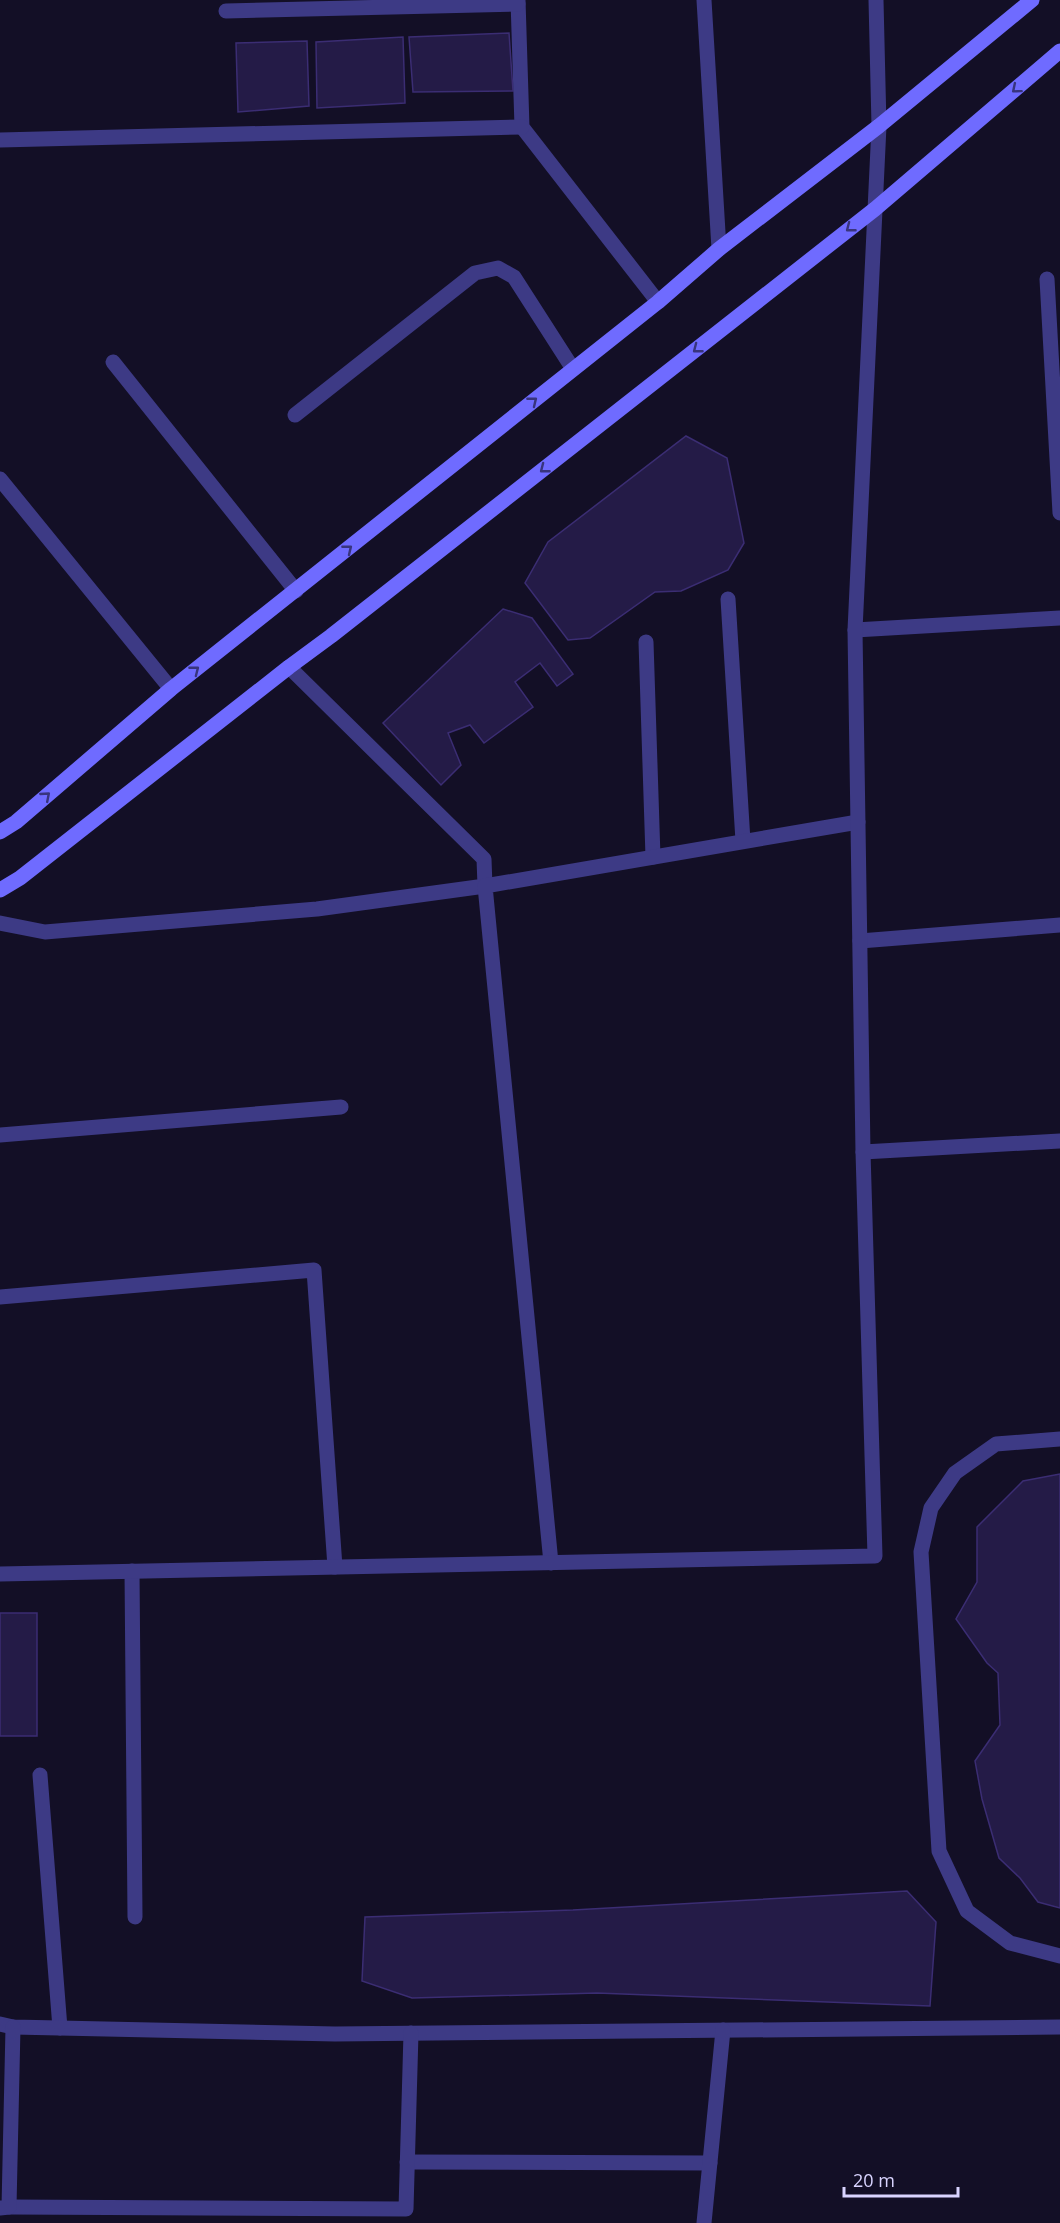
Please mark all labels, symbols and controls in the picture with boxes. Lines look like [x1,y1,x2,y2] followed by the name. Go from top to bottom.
[1012,82,1022,93] one-way arrow
[846,221,857,232] one-way arrow
[693,341,704,352] one-way arrow
[526,398,537,409] one-way arrow
[539,462,550,473] one-way arrow
[341,545,352,556] one-way arrow
[188,667,199,678] one-way arrow
[39,792,50,803] one-way arrow
[844,2160,958,2198] scale bar
[853,2168,895,2192] text: 20 m

